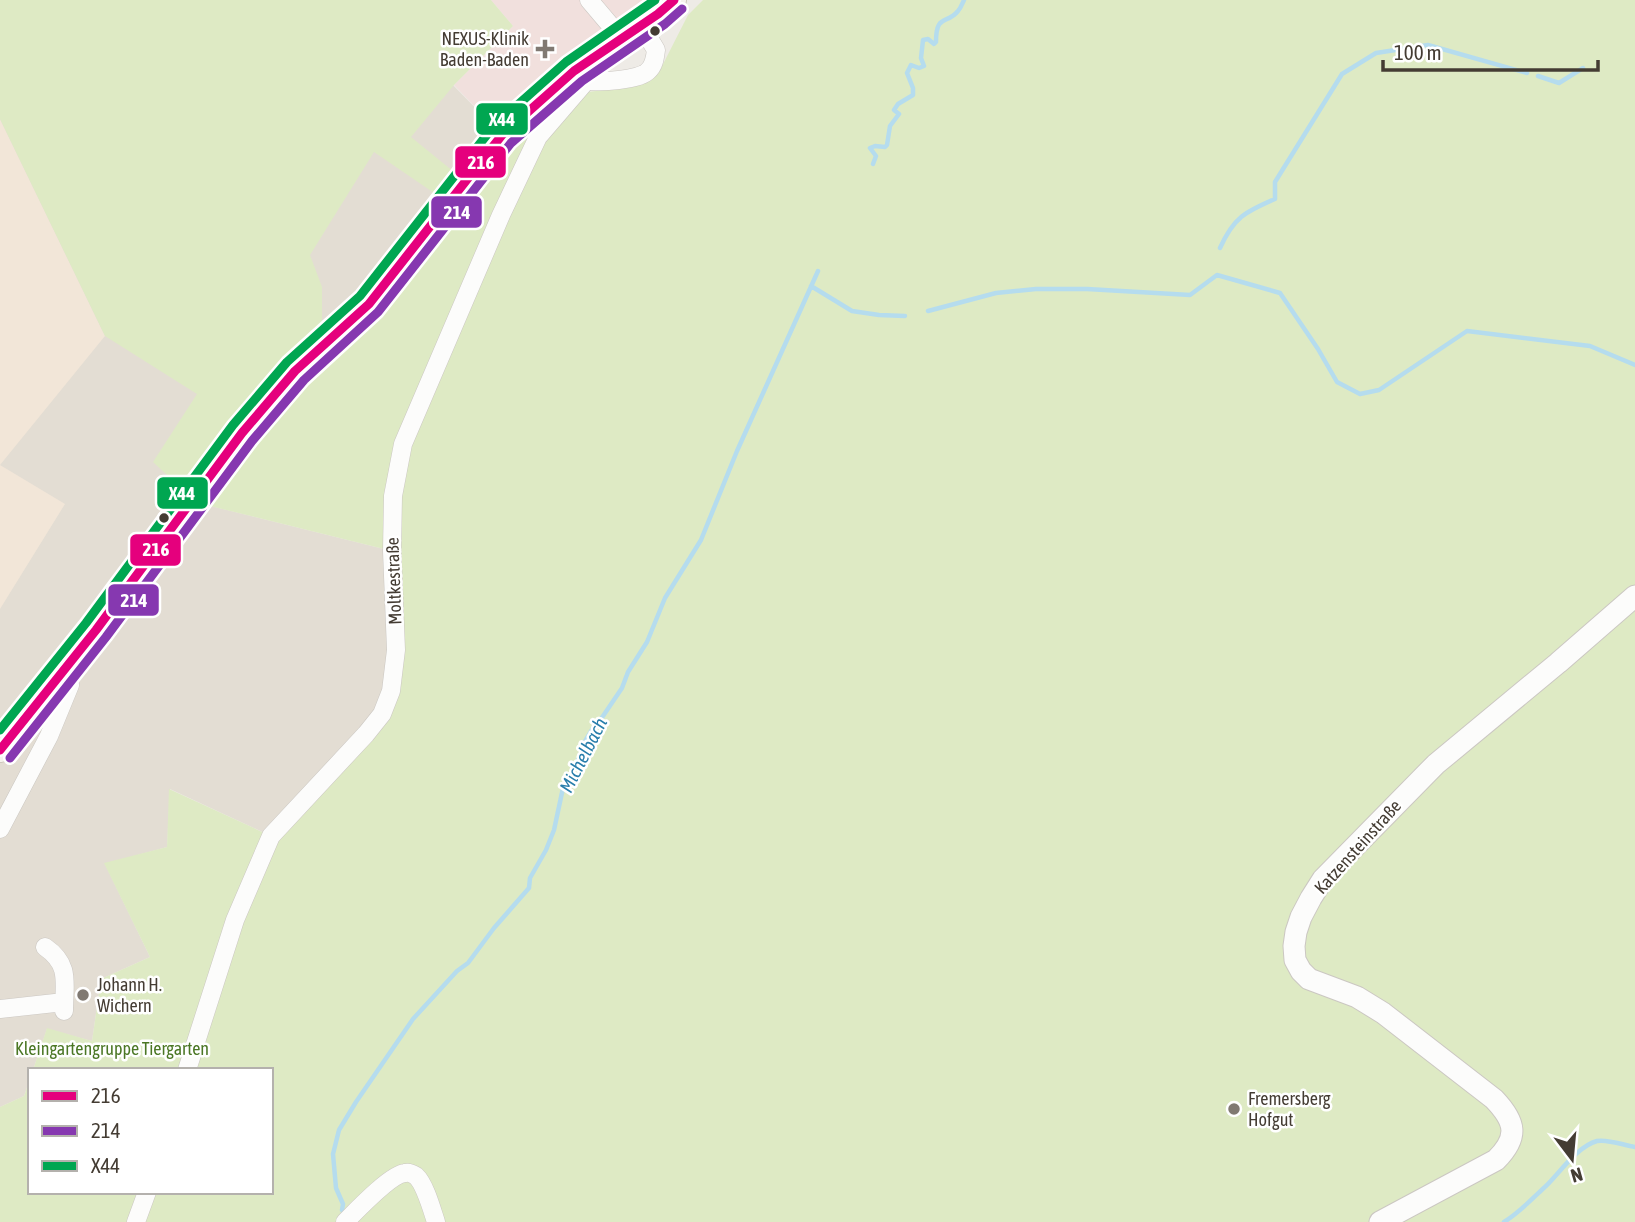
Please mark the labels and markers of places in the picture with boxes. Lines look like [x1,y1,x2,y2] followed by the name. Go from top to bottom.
[648,24,662,38] unlabelled marker
[440,28,529,70] place label: NEXUS-Klinik Baden-Baden
[535,39,555,59] marker: NEXUS-Klinik Baden-Baden
[157,511,171,525] unlabelled marker
[97,974,162,1016] place label: Johann H. Wichern
[75,987,91,1003] marker: Johann H. Wichern
[1248,1088,1331,1130] place label: Fremersberg Hofgut
[1226,1101,1242,1117] marker: Fremersberg Hofgut

